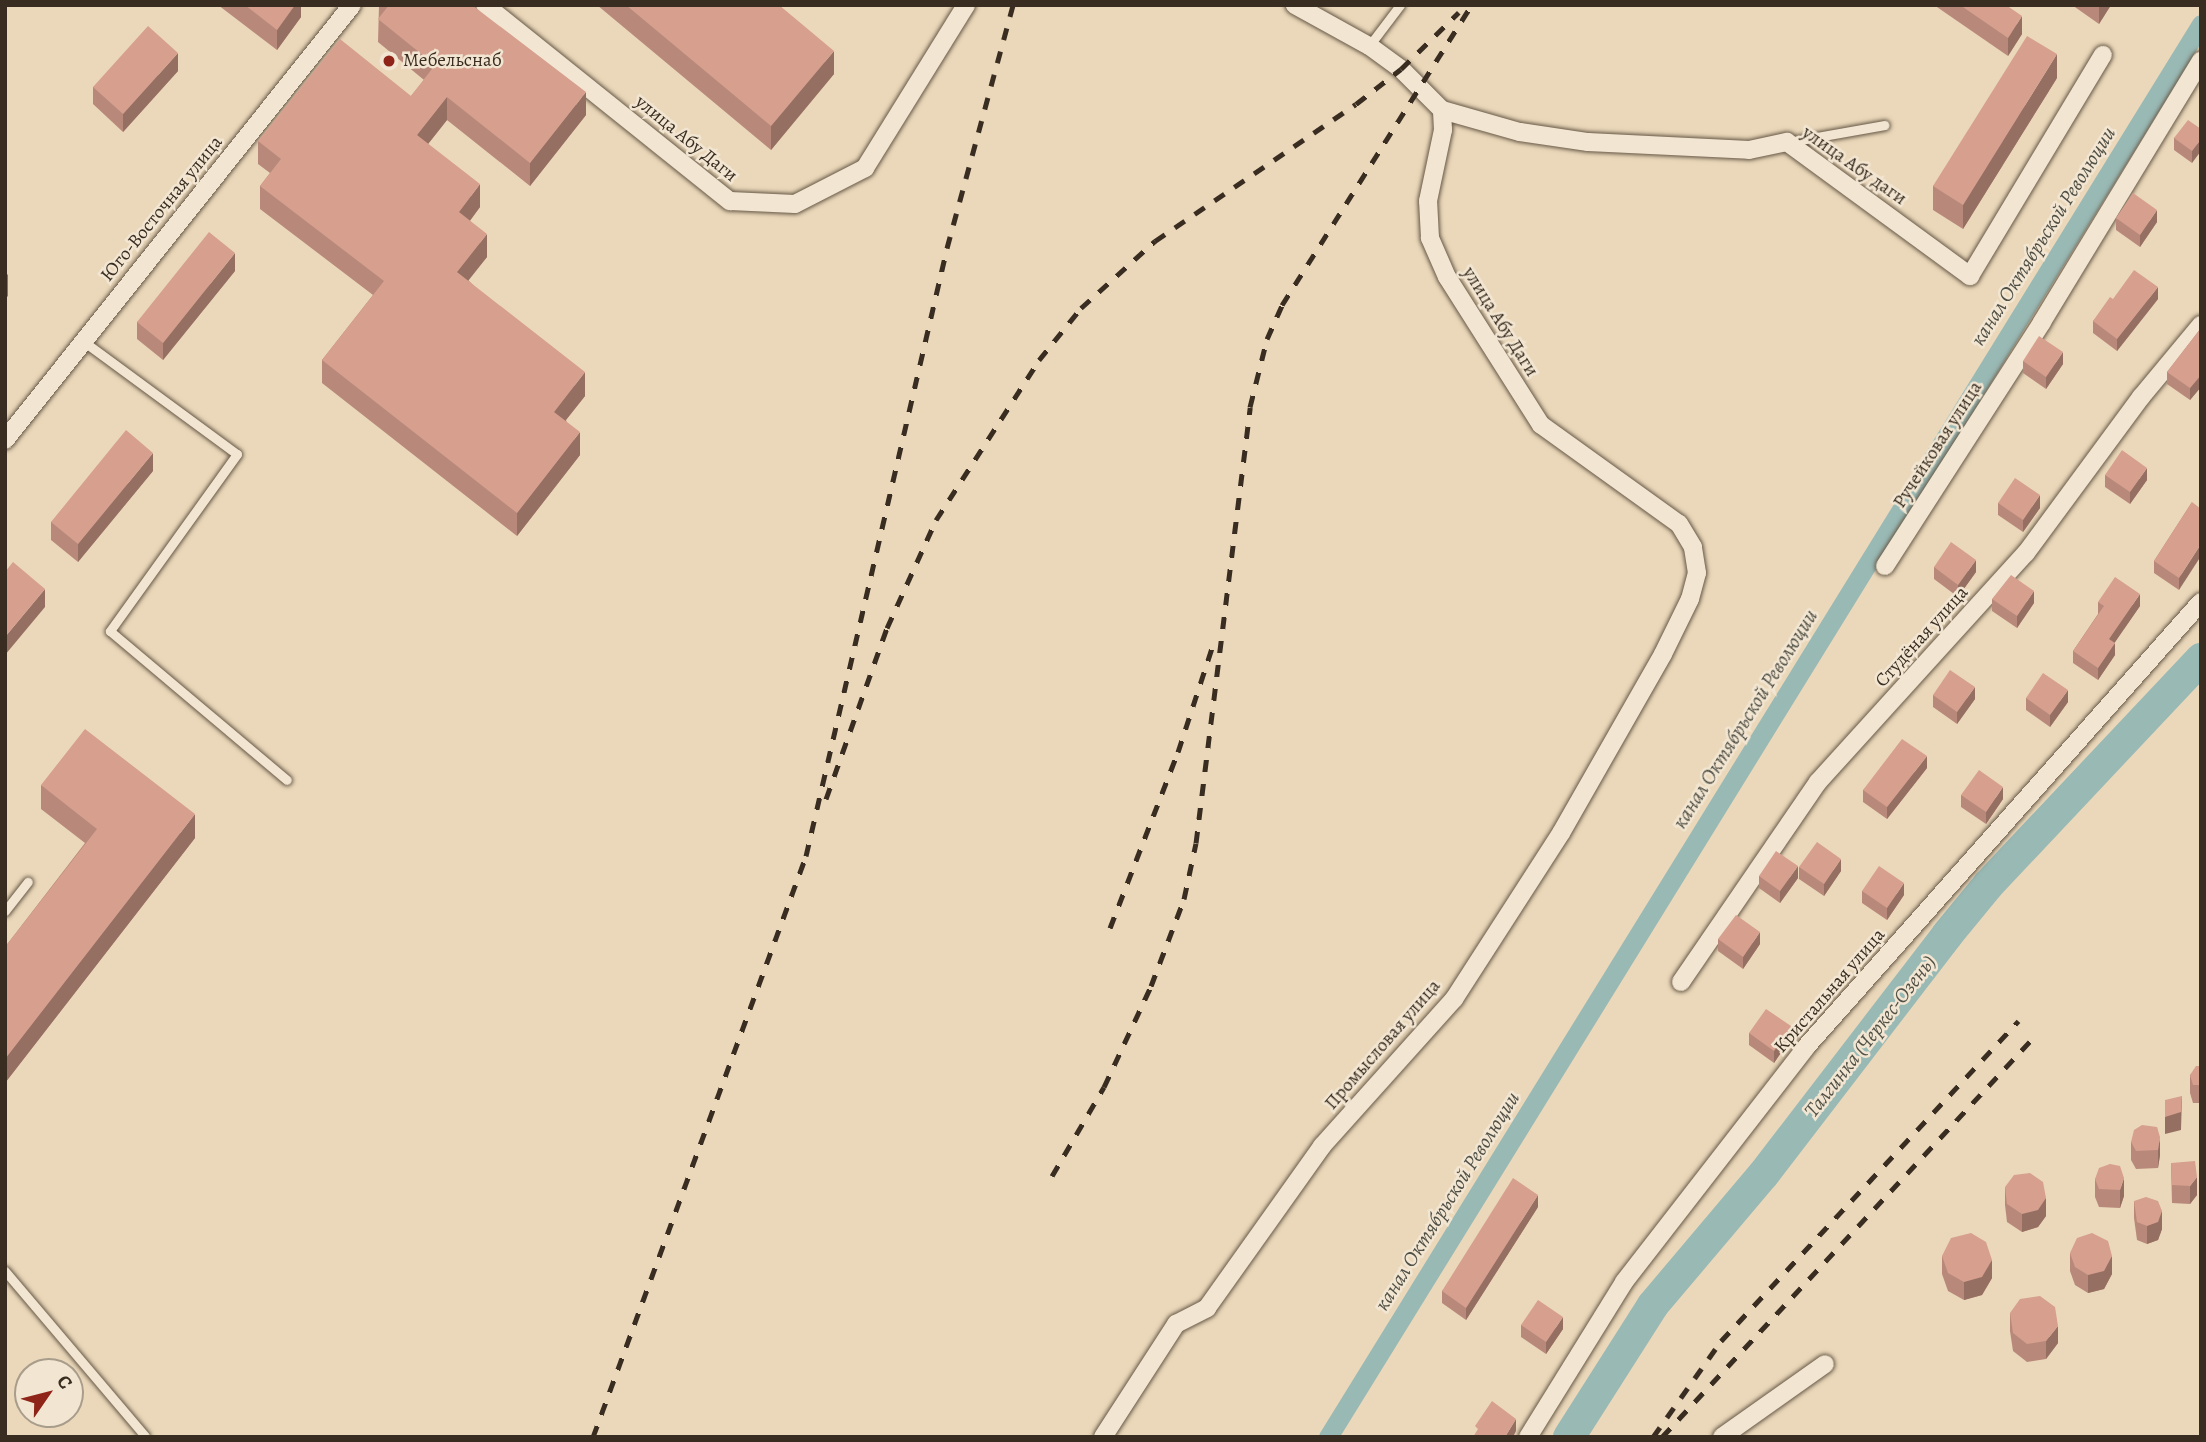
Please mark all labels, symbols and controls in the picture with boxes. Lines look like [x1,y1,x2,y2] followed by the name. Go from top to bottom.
[403,50,502,72] place label: Мебельснаб
[381,53,397,69] marker: Мебельснаб
[630,91,742,187] street label: улица Абу Даги
[1797,122,1911,210] street label: улица Абу даги
[1965,122,2121,350] water label: канал Октябрьской Революции
[96,132,228,286] street label: Юго-Восточная улица
[1457,263,1543,381] street label: улица Абу Даги
[1889,377,1987,513] street label: Ручейковая улица
[1871,582,1973,692] street label: Студёная улица
[1667,605,1823,833] water label: канал Октябрьской Революции
[1770,924,1890,1058] street label: Кристальная улица
[1799,950,1941,1122] water label: Талгинка (Черкес-Озень)
[1320,975,1446,1115] street label: Промысловая улица
[1369,1087,1525,1315] water label: канал Октябрьской Революции
[14,1358,84,1428] north arrow
[51,1370,79,1394] text: С

